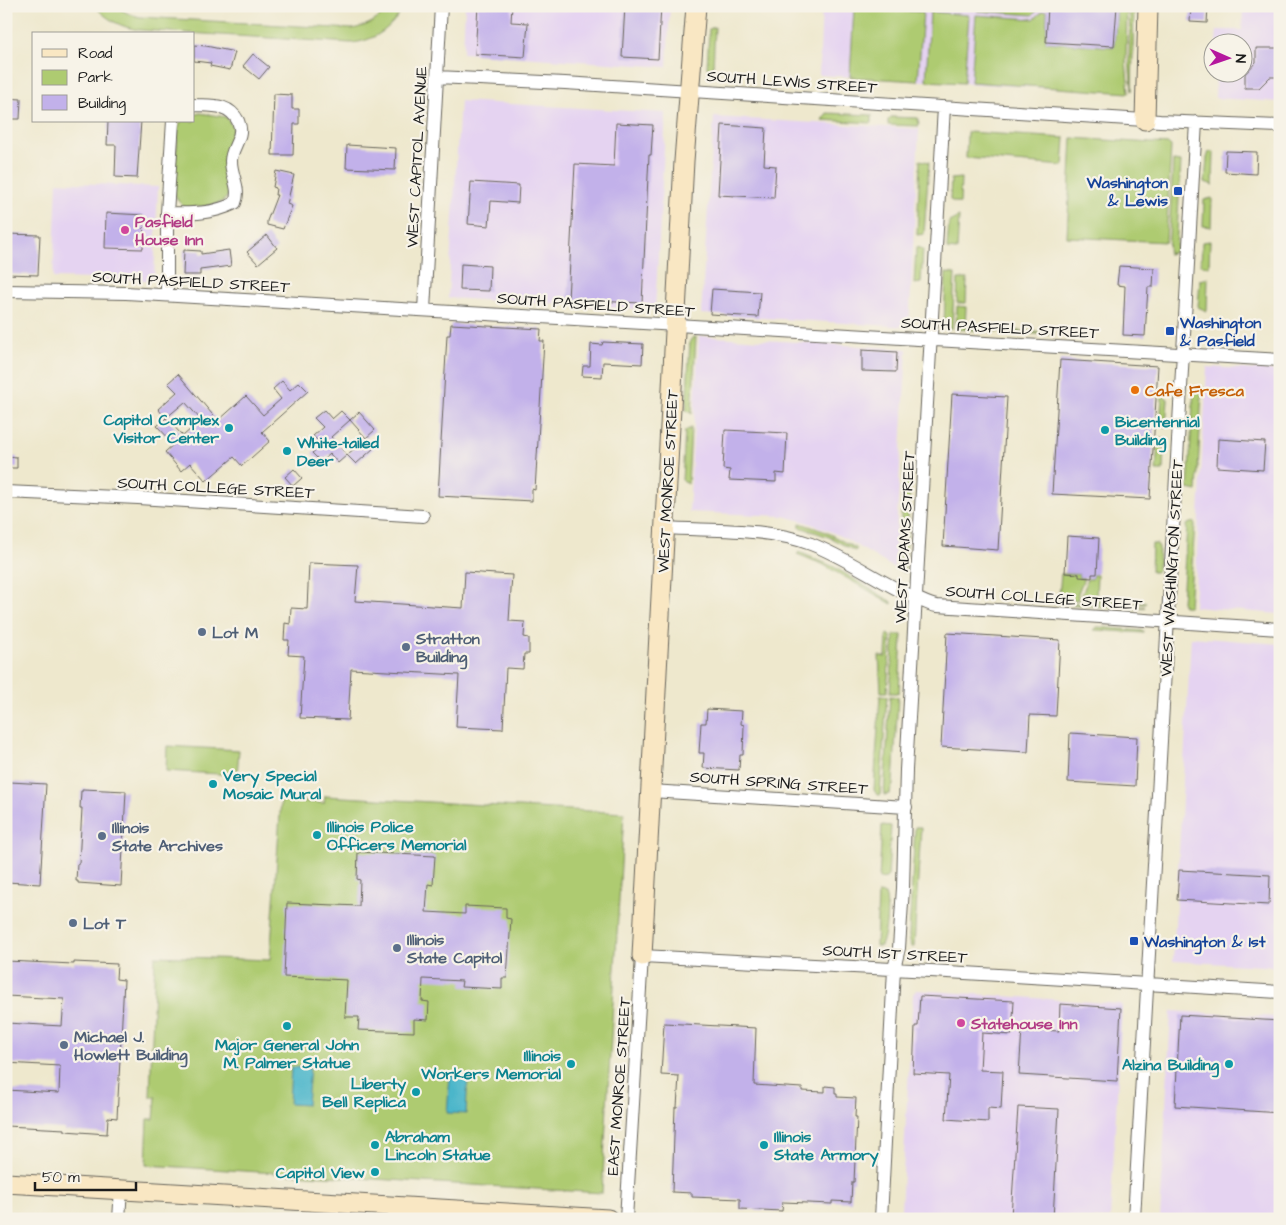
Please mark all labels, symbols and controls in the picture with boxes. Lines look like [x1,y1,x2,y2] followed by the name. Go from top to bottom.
[32,32,195,122] legend
[1204,32,1254,82] north arrow
[78,43,113,64] text: Road
[1230,54,1250,63] text: N
[401,65,433,248] street label: WEST CAPITOL AVENUE
[706,65,878,99] street label: SOUTH LEWIS STREET
[78,67,113,88] text: Park
[78,93,126,115] text: Building
[1086,172,1168,212] place label: Washington & Lewis
[1172,185,1184,197] marker: Washington & Lewis
[135,211,203,251] place label: Pasfield House Inn
[119,224,131,236] marker: Pasfield House Inn
[91,266,291,298] street label: SOUTH PASFIELD STREET
[496,287,696,323] street label: SOUTH PASFIELD STREET
[900,312,1100,344] street label: SOUTH PASFIELD STREET
[1179,312,1261,352] place label: Washington & Pasfield
[1164,325,1176,337] marker: Washington & Pasfield
[1145,380,1245,402] place label: Cafe Fresca
[1129,384,1141,396] marker: Cafe Fresca
[652,389,684,573] street label: WEST MONROE STREET
[103,409,219,449] place label: Capitol Complex Visitor Center
[1115,411,1200,453] place label: Bicentennial Building
[223,422,235,434] marker: Capitol Complex Visitor Center
[1099,424,1111,436] marker: Bicentennial Building
[296,432,380,472] place label: White-tailed Deer
[281,445,293,457] marker: White-tailed Deer
[889,450,920,624] street label: WEST ADAMS STREET
[1155,459,1189,677] street label: WEST WASHINGTON STREET
[117,472,315,504] street label: SOUTH COLLEGE STREET
[945,580,1143,616] street label: SOUTH COLLEGE STREET
[212,622,258,644] place label: Lot M
[196,626,208,638] marker: Lot M
[415,628,480,670] place label: Stratton Building
[400,641,412,653] marker: Stratton Building
[222,765,322,805] place label: Very Special Mosaic Mural
[689,766,869,800] street label: SOUTH SPRING STREET
[207,778,219,790] marker: Very Special Mosaic Mural
[327,816,467,856] place label: Illinois Police Officers Memorial
[111,817,223,857] place label: Illinois State Archives
[311,829,323,841] marker: Illinois Police Officers Memorial
[96,830,108,842] marker: Illinois State Archives
[83,913,127,935] place label: Lot T
[67,917,79,929] marker: Lot T
[406,929,503,969] place label: Illinois State Capitol
[1143,931,1266,955] place label: Washington & 1st
[1128,935,1140,947] marker: Washington & 1st
[822,939,968,969] street label: SOUTH 1ST STREET
[391,942,403,954] marker: Illinois State Capitol
[602,996,636,1176] street label: EAST MONROE STREET
[970,1013,1078,1035] place label: Statehouse Inn
[955,1017,967,1029] marker: Statehouse Inn
[281,1020,293,1032] marker: Major General John M. Palmer Statue
[74,1026,188,1068] place label: Michael J. Howlett Building
[215,1034,359,1074] place label: Major General John M. Palmer Statue
[58,1039,70,1051] marker: Michael J. Howlett Building
[420,1045,561,1085] place label: Illinois Workers Memorial
[1122,1054,1220,1078] place label: Alzina Building
[565,1058,577,1070] marker: Illinois Workers Memorial
[1223,1058,1235,1070] marker: Alzina Building
[322,1073,407,1113] place label: Liberty Bell Replica
[410,1086,422,1098] marker: Liberty Bell Replica
[385,1126,491,1166] place label: Abraham Lincoln Statue
[773,1126,879,1167] place label: Illinois State Armory
[369,1139,381,1151] marker: Abraham Lincoln Statue
[758,1139,770,1151] marker: Illinois State Armory
[35,1160,136,1192] scale bar
[276,1162,365,1184] place label: Capitol View
[369,1166,381,1178] marker: Capitol View
[42,1167,80,1188] text: 50 m

